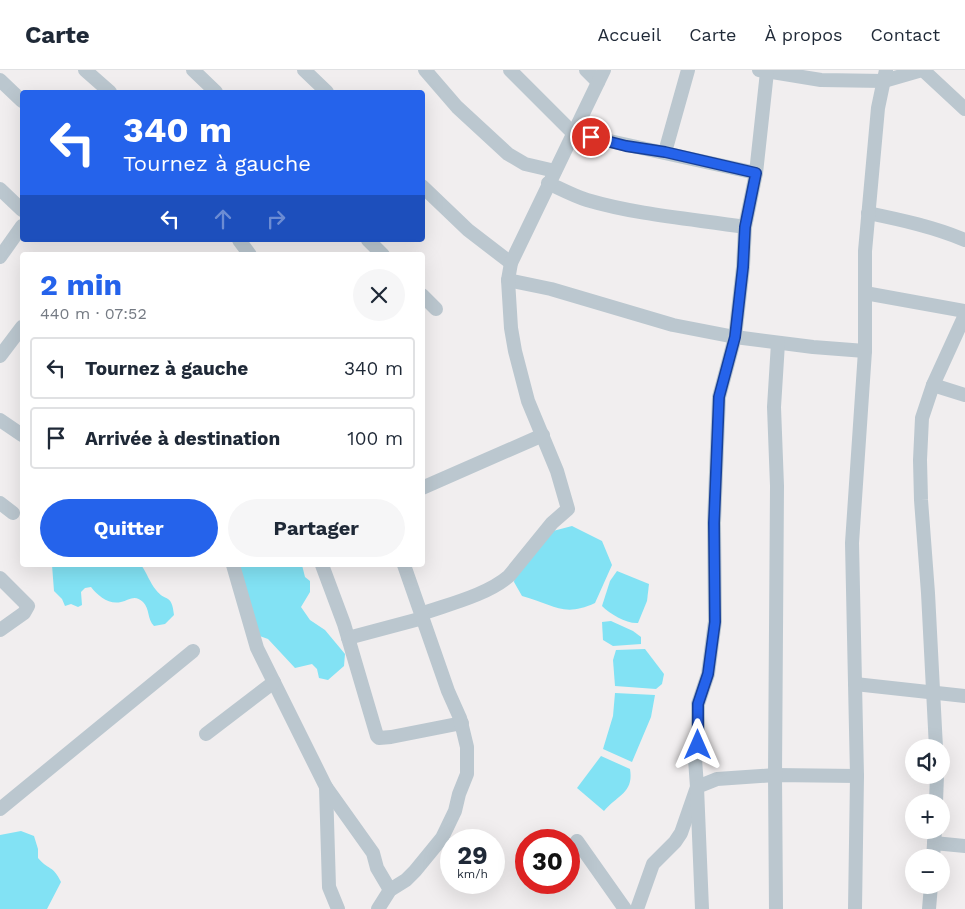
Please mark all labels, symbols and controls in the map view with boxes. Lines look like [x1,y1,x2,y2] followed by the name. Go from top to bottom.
[25,21,90,49] text: Carte
[598,24,661,45] text: Accueil
[689,24,736,45] text: Carte
[764,24,842,45] text: À propos
[870,24,940,45] text: Contact
[123,109,232,151] text: 340 m
[40,110,105,175] icon: left
[570,116,612,158] pin
[577,123,605,151] icon: arrive
[123,151,311,176] text: Tournez à gauche
[156,205,184,233] icon: left
[209,205,237,233] icon: ahead
[262,205,290,233] icon: right
[40,267,122,302] text: 2 min
[353,269,405,321] button: close
[40,304,147,323] text: 440 m · 07:52
[42,354,70,382] icon: left
[85,357,248,380] text: Tournez à gauche
[344,357,403,380] text: 340 m
[42,424,70,452] icon: arrive
[85,427,280,450] text: Arrivée à destination
[347,427,403,450] text: 100 m
[40,499,218,557] button: Quitter
[228,499,405,557] button: Partager
[671,718,723,770] position arrow
[905,739,950,894] map controls
[905,739,950,784] button: sound
[905,794,950,839] button: +
[515,829,580,894] speed limit sign: 30
[457,841,488,870] text: 29
[905,849,950,894] button: −
[457,867,488,881] text: km/h

